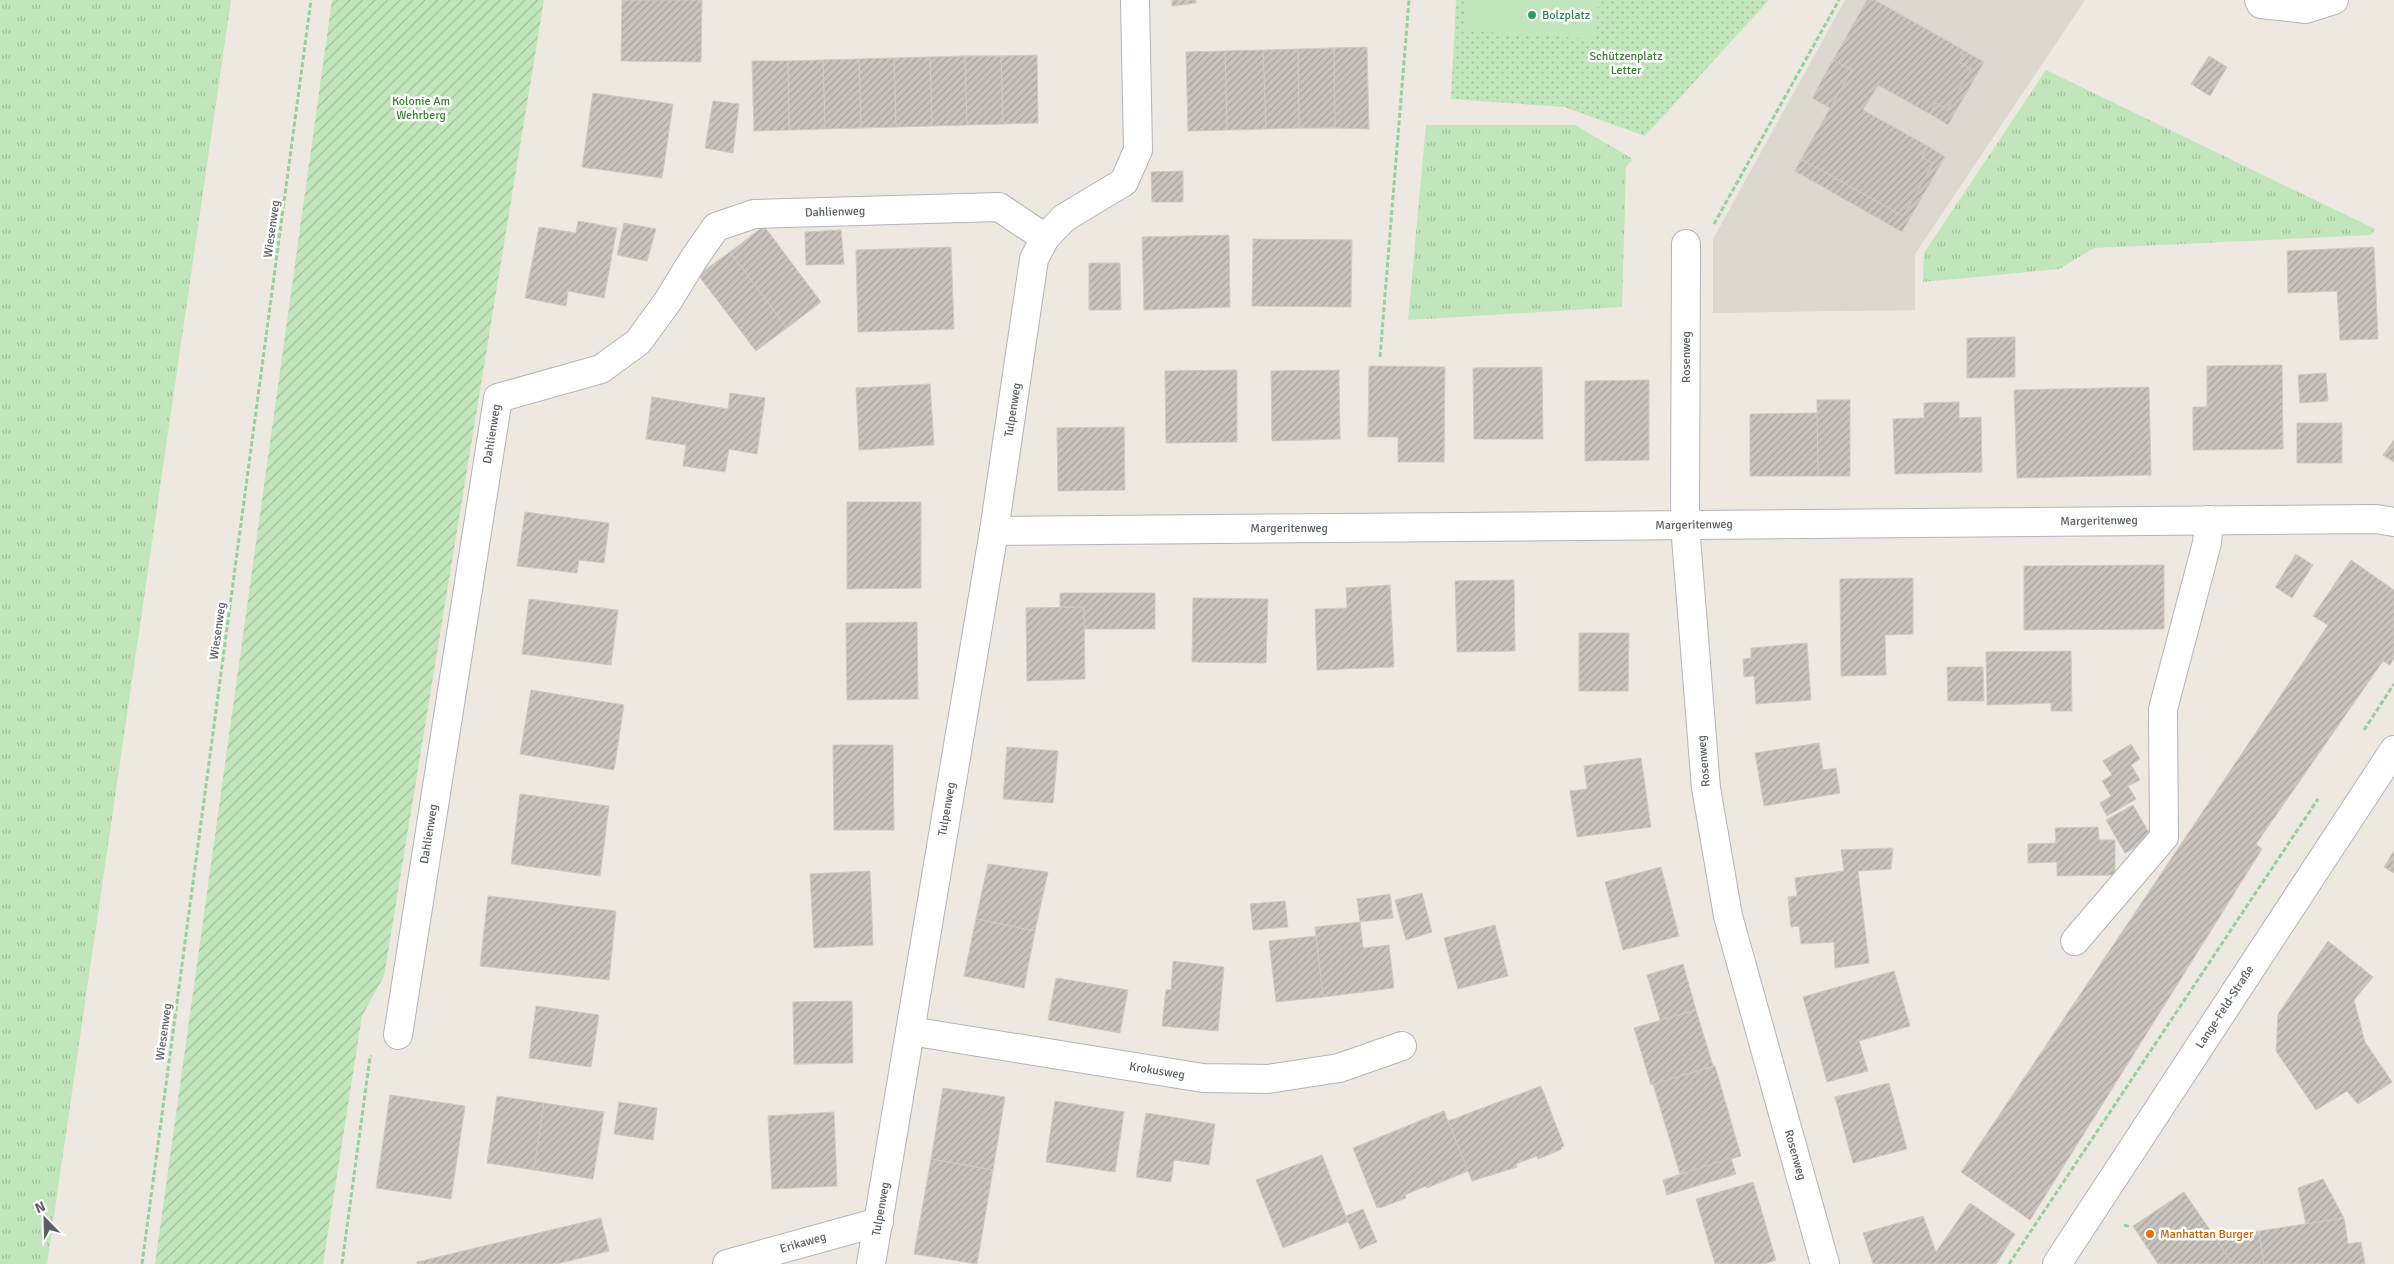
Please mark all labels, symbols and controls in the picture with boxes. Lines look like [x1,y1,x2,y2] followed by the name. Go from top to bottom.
[1542,8,1590,23] place label: Bolzplatz
[1526,9,1538,21] marker: Bolzplatz
[1589,49,1663,78] park label: Schützenplatz Letter
[392,94,450,123] park label: Kolonie Am Wehrberg
[261,199,283,259] street label: Wiesenweg
[805,203,865,221] street label: Dahlienweg
[1679,331,1694,383] street label: Rosenweg
[1001,382,1025,438] street label: Tulpenweg
[480,403,504,465] street label: Dahlienweg
[2060,513,2138,529] street label: Margeritenweg
[1655,517,1733,533] street label: Margeritenweg
[1250,521,1328,536] street label: Margeritenweg
[207,601,229,661] street label: Wiesenweg
[1694,735,1714,787] street label: Rosenweg
[935,781,959,837] street label: Tulpenweg
[417,803,441,865] street label: Dahlienweg
[2193,963,2257,1051] street label: Lange-Feld-Straße
[153,1002,175,1062] street label: Wiesenweg
[1128,1059,1186,1083] street label: Krokusweg
[1781,1128,1809,1182] street label: Rosenweg
[869,1181,893,1237] street label: Tulpenweg
[20,1194,70,1244] north arrow
[32,1198,48,1217] text: N
[2160,1227,2254,1242] place label: Manhattan Burger
[2144,1228,2156,1240] marker: Manhattan Burger
[778,1229,828,1257] street label: Erikaweg

